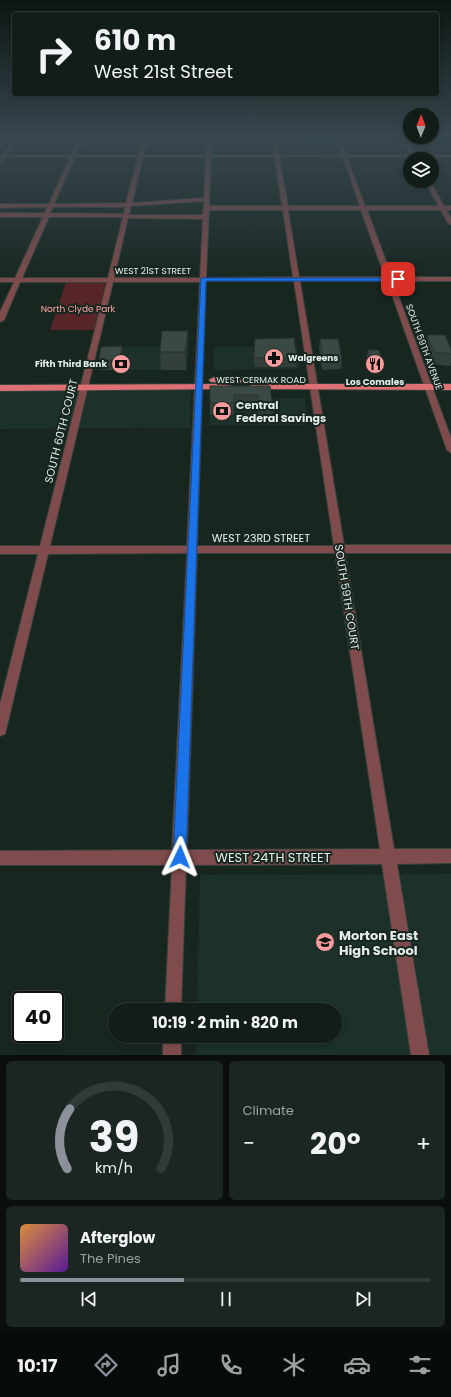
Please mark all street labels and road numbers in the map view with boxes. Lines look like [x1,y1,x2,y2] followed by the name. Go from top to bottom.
[115,265,191,277] street label: WEST 21ST STREET
[403,302,445,392] street label: SOUTH 59TH AVENUE
[216,374,306,386] street label: WEST CERMAK ROAD
[40,377,82,485] street label: SOUTH 60TH COURT
[212,530,310,546] street label: WEST 23RD STREET
[331,543,363,651] street label: SOUTH 59TH COURT
[215,848,331,867] street label: WEST 24TH STREET

